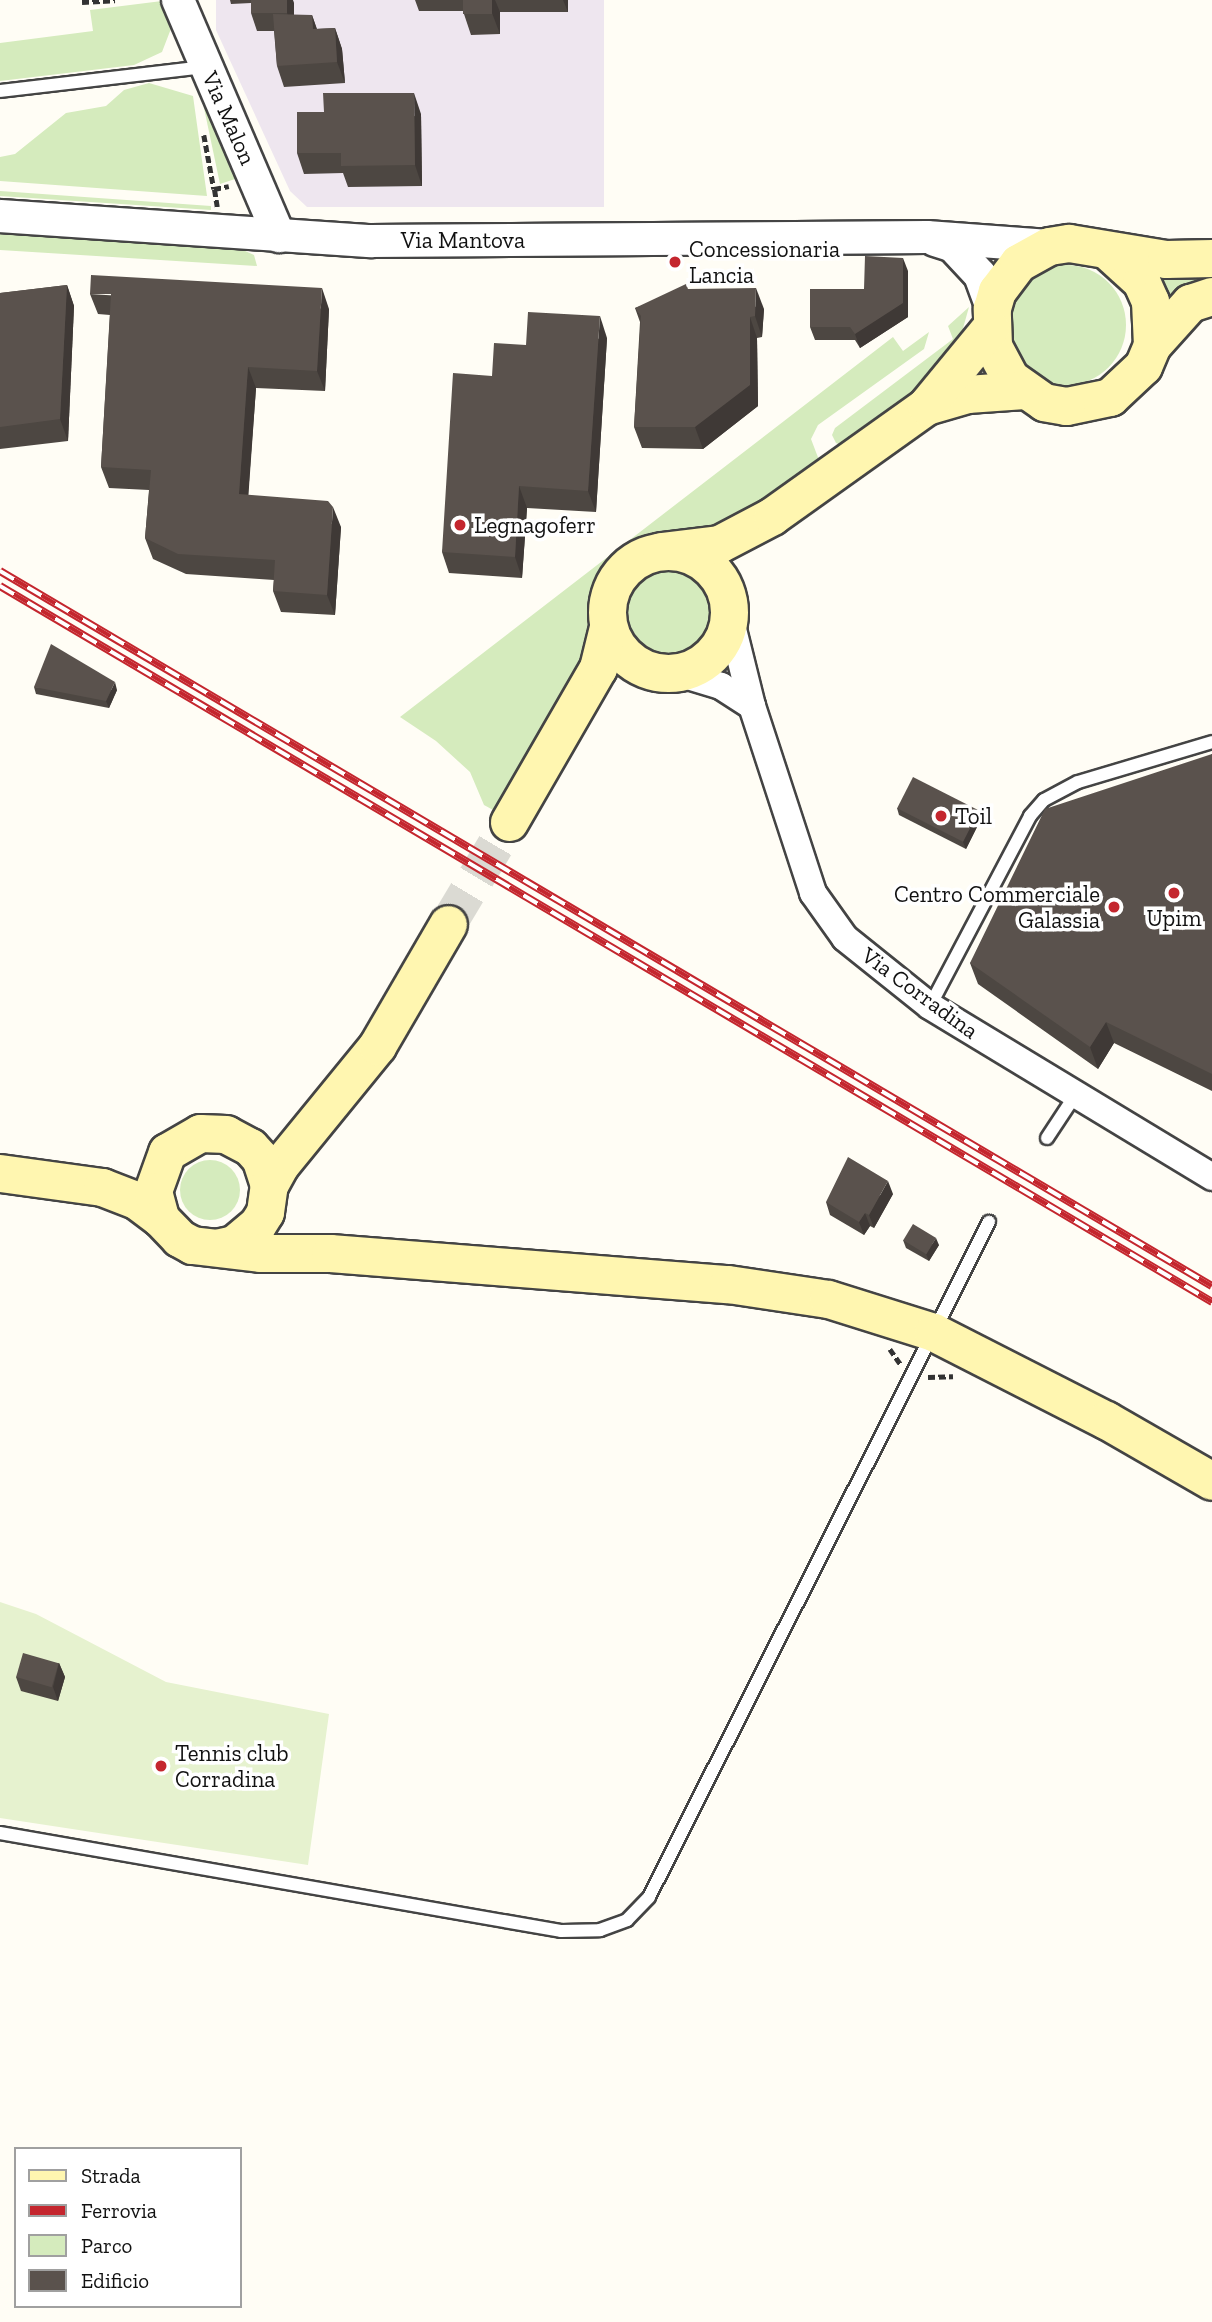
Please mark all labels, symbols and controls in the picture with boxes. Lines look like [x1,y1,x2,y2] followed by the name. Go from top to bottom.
[196,67,262,169] street label: Via Malon
[401,226,525,254] street label: Via Mantova
[689,235,840,289] place label: Concessionaria Lancia
[667,254,683,270] marker: Concessionaria Lancia
[474,511,596,539] place label: Legnagoferr
[452,517,468,533] marker: Legnagoferr
[955,802,992,830] place label: Toil
[933,808,949,824] marker: Toil
[894,880,1100,934] place label: Centro Commerciale Galassia
[1166,885,1182,901] marker: Upim
[1106,899,1122,915] marker: Centro Commerciale Galassia
[1146,904,1202,932] place label: Upim
[856,941,984,1045] street label: Via Corradina
[175,1739,289,1793] place label: Tennis club Corradina
[153,1758,169,1774] marker: Tennis club Corradina
[14,2147,242,2308] legend
[81,2163,141,2188] text: Strada
[81,2198,157,2223] text: Ferrovia
[81,2233,132,2258] text: Parco
[81,2268,149,2293] text: Edificio

